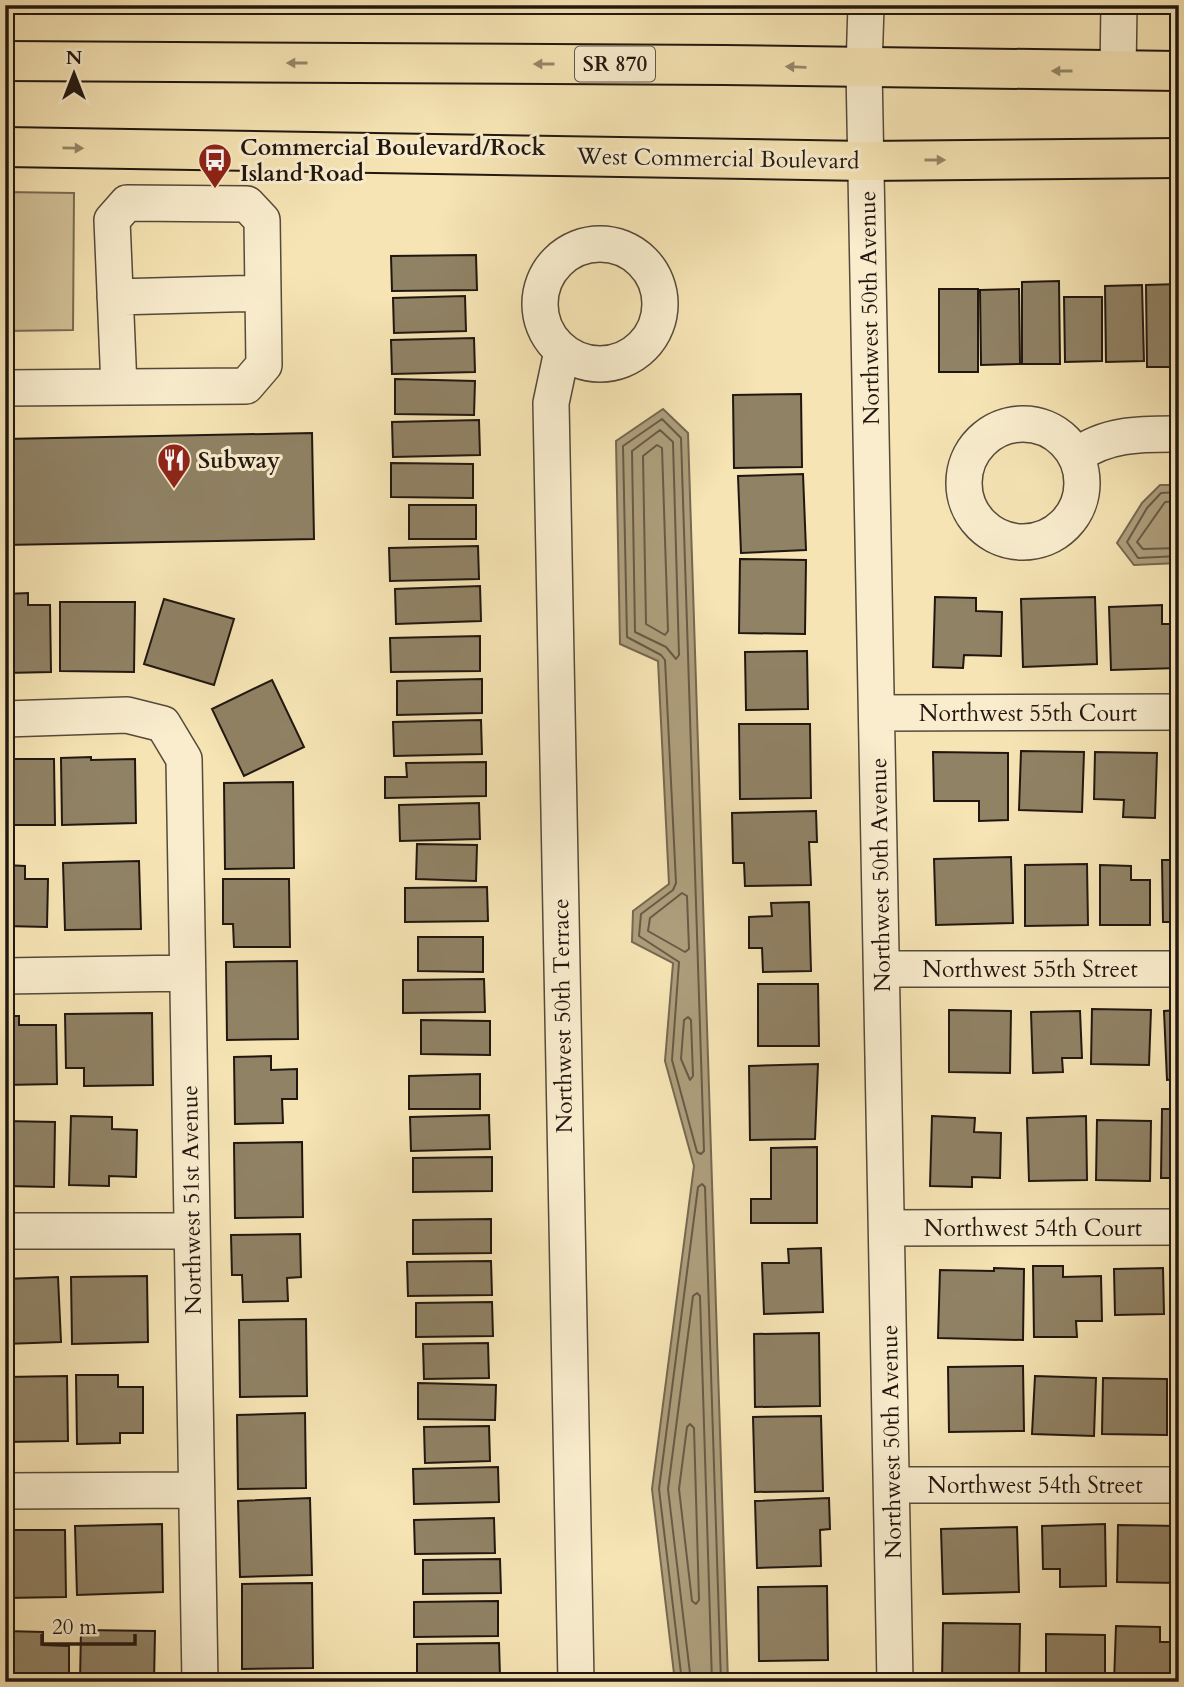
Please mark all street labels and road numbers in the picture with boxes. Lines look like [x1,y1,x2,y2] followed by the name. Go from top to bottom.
[575,46,655,82] road number: SR 870
[575,141,860,176] street label: West Commercial Boulevard
[852,190,887,426] street label: Northwest 50th Avenue
[919,698,1137,729] street label: Northwest 55th Court
[863,757,898,993] street label: Northwest 50th Avenue
[545,898,580,1134] street label: Northwest 50th Terrace
[922,954,1138,985] street label: Northwest 55th Street
[174,1085,209,1315] street label: Northwest 51st Avenue
[924,1213,1142,1244] street label: Northwest 54th Court
[874,1324,909,1560] street label: Northwest 50th Avenue
[927,1470,1143,1501] street label: Northwest 54th Street

